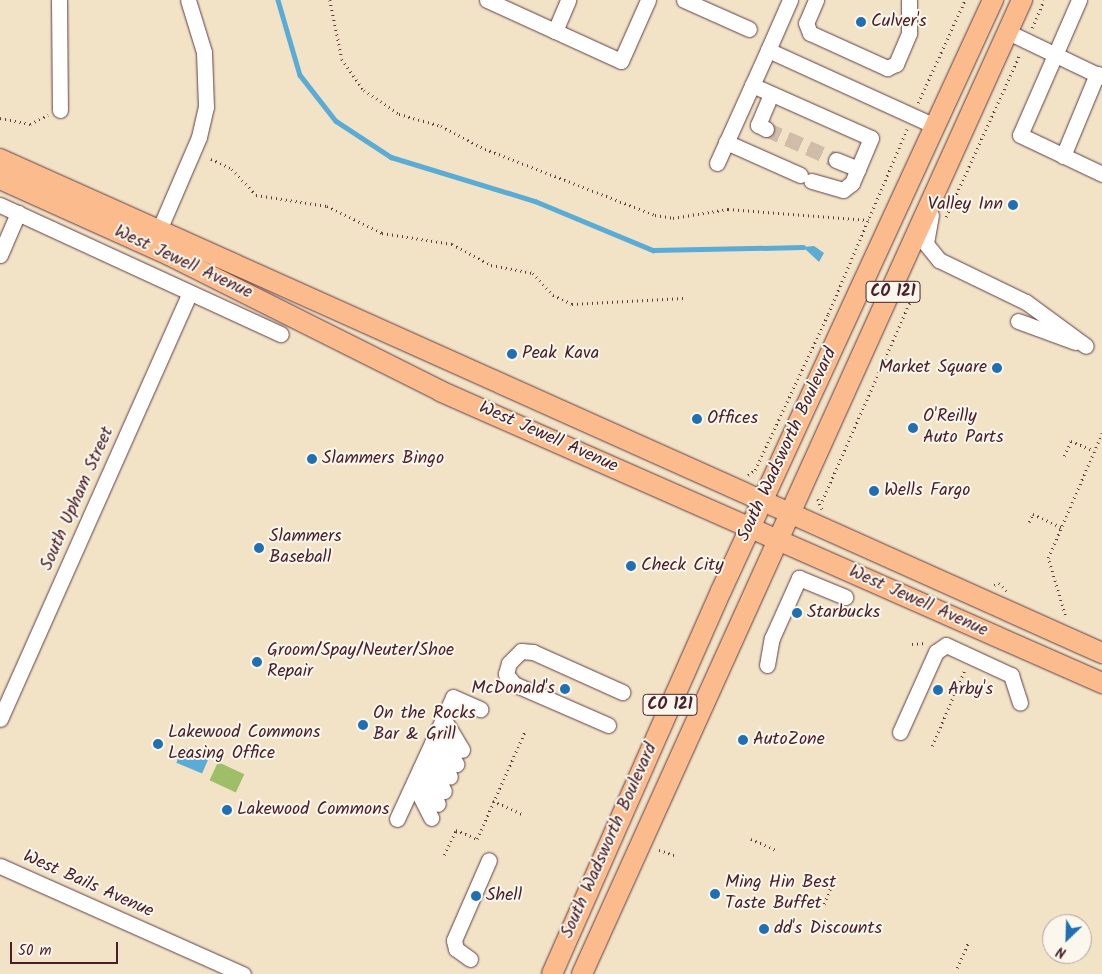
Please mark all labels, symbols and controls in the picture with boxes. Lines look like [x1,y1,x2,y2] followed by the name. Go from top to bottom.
[871,11,927,33] place label: Culver's
[855,16,867,28] marker: Culver's
[928,194,1003,216] place label: Valley Inn
[1007,199,1019,211] marker: Valley Inn
[111,222,255,304] street label: West Jewell Avenue
[866,278,920,306] road number: CO 121
[522,343,599,365] place label: Peak Kava
[734,345,842,545] street label: South Wadsworth Boulevard
[506,348,518,360] marker: Peak Kava
[878,357,987,379] place label: Market Square
[991,362,1003,374] marker: Market Square
[475,398,621,478] street label: West Jewell Avenue
[923,407,1004,449] place label: O'Reilly Auto Parts
[707,408,758,430] place label: Offices
[691,413,703,425] marker: Offices
[907,422,919,434] marker: O'Reilly Auto Parts
[37,424,119,574] street label: South Upham Street
[322,448,444,470] place label: Slammers Bingo
[306,453,318,465] marker: Slammers Bingo
[884,480,970,502] place label: Wells Fargo
[868,485,880,497] marker: Wells Fargo
[269,527,342,570] place label: Slammers Baseball
[253,542,265,554] marker: Slammers Baseball
[641,555,724,577] place label: Check City
[625,560,637,572] marker: Check City
[845,562,991,642] street label: West Jewell Avenue
[807,602,880,624] place label: Starbucks
[791,607,803,619] marker: Starbucks
[267,641,454,684] place label: Groom/Spay/Neuter/Shoe Repair
[251,656,263,668] marker: Groom/Spay/Neuter/Shoe Repair
[471,678,555,700] place label: McDonald's
[948,679,993,701] place label: Arby's
[559,683,571,695] marker: McDonald's
[932,684,944,696] marker: Arby's
[642,692,698,718] road number: CO 121
[373,704,476,746] place label: On the Rocks Bar & Grill
[357,719,369,731] marker: On the Rocks Bar & Grill
[168,723,320,766] place label: Lakewood Commons Leasing Office
[753,729,825,751] place label: AutoZone
[737,734,749,746] marker: AutoZone
[152,738,164,750] marker: Lakewood Commons Leasing Office
[557,740,663,942] street label: South Wadsworth Boulevard
[237,799,389,821] place label: Lakewood Commons
[221,804,233,816] marker: Lakewood Commons
[19,847,157,923] street label: West Bails Avenue
[725,873,836,916] place label: Ming Hin Best Taste Buffet
[486,885,522,907] place label: Shell
[709,888,721,900] marker: Ming Hin Best Taste Buffet
[470,890,482,902] marker: Shell
[1042,914,1092,964] north arrow
[774,918,882,940] place label: dd's Discounts
[758,923,770,935] marker: dd's Discounts
[12,932,120,964] scale bar
[18,939,52,963] text: 50 m
[1053,940,1070,964] text: N

